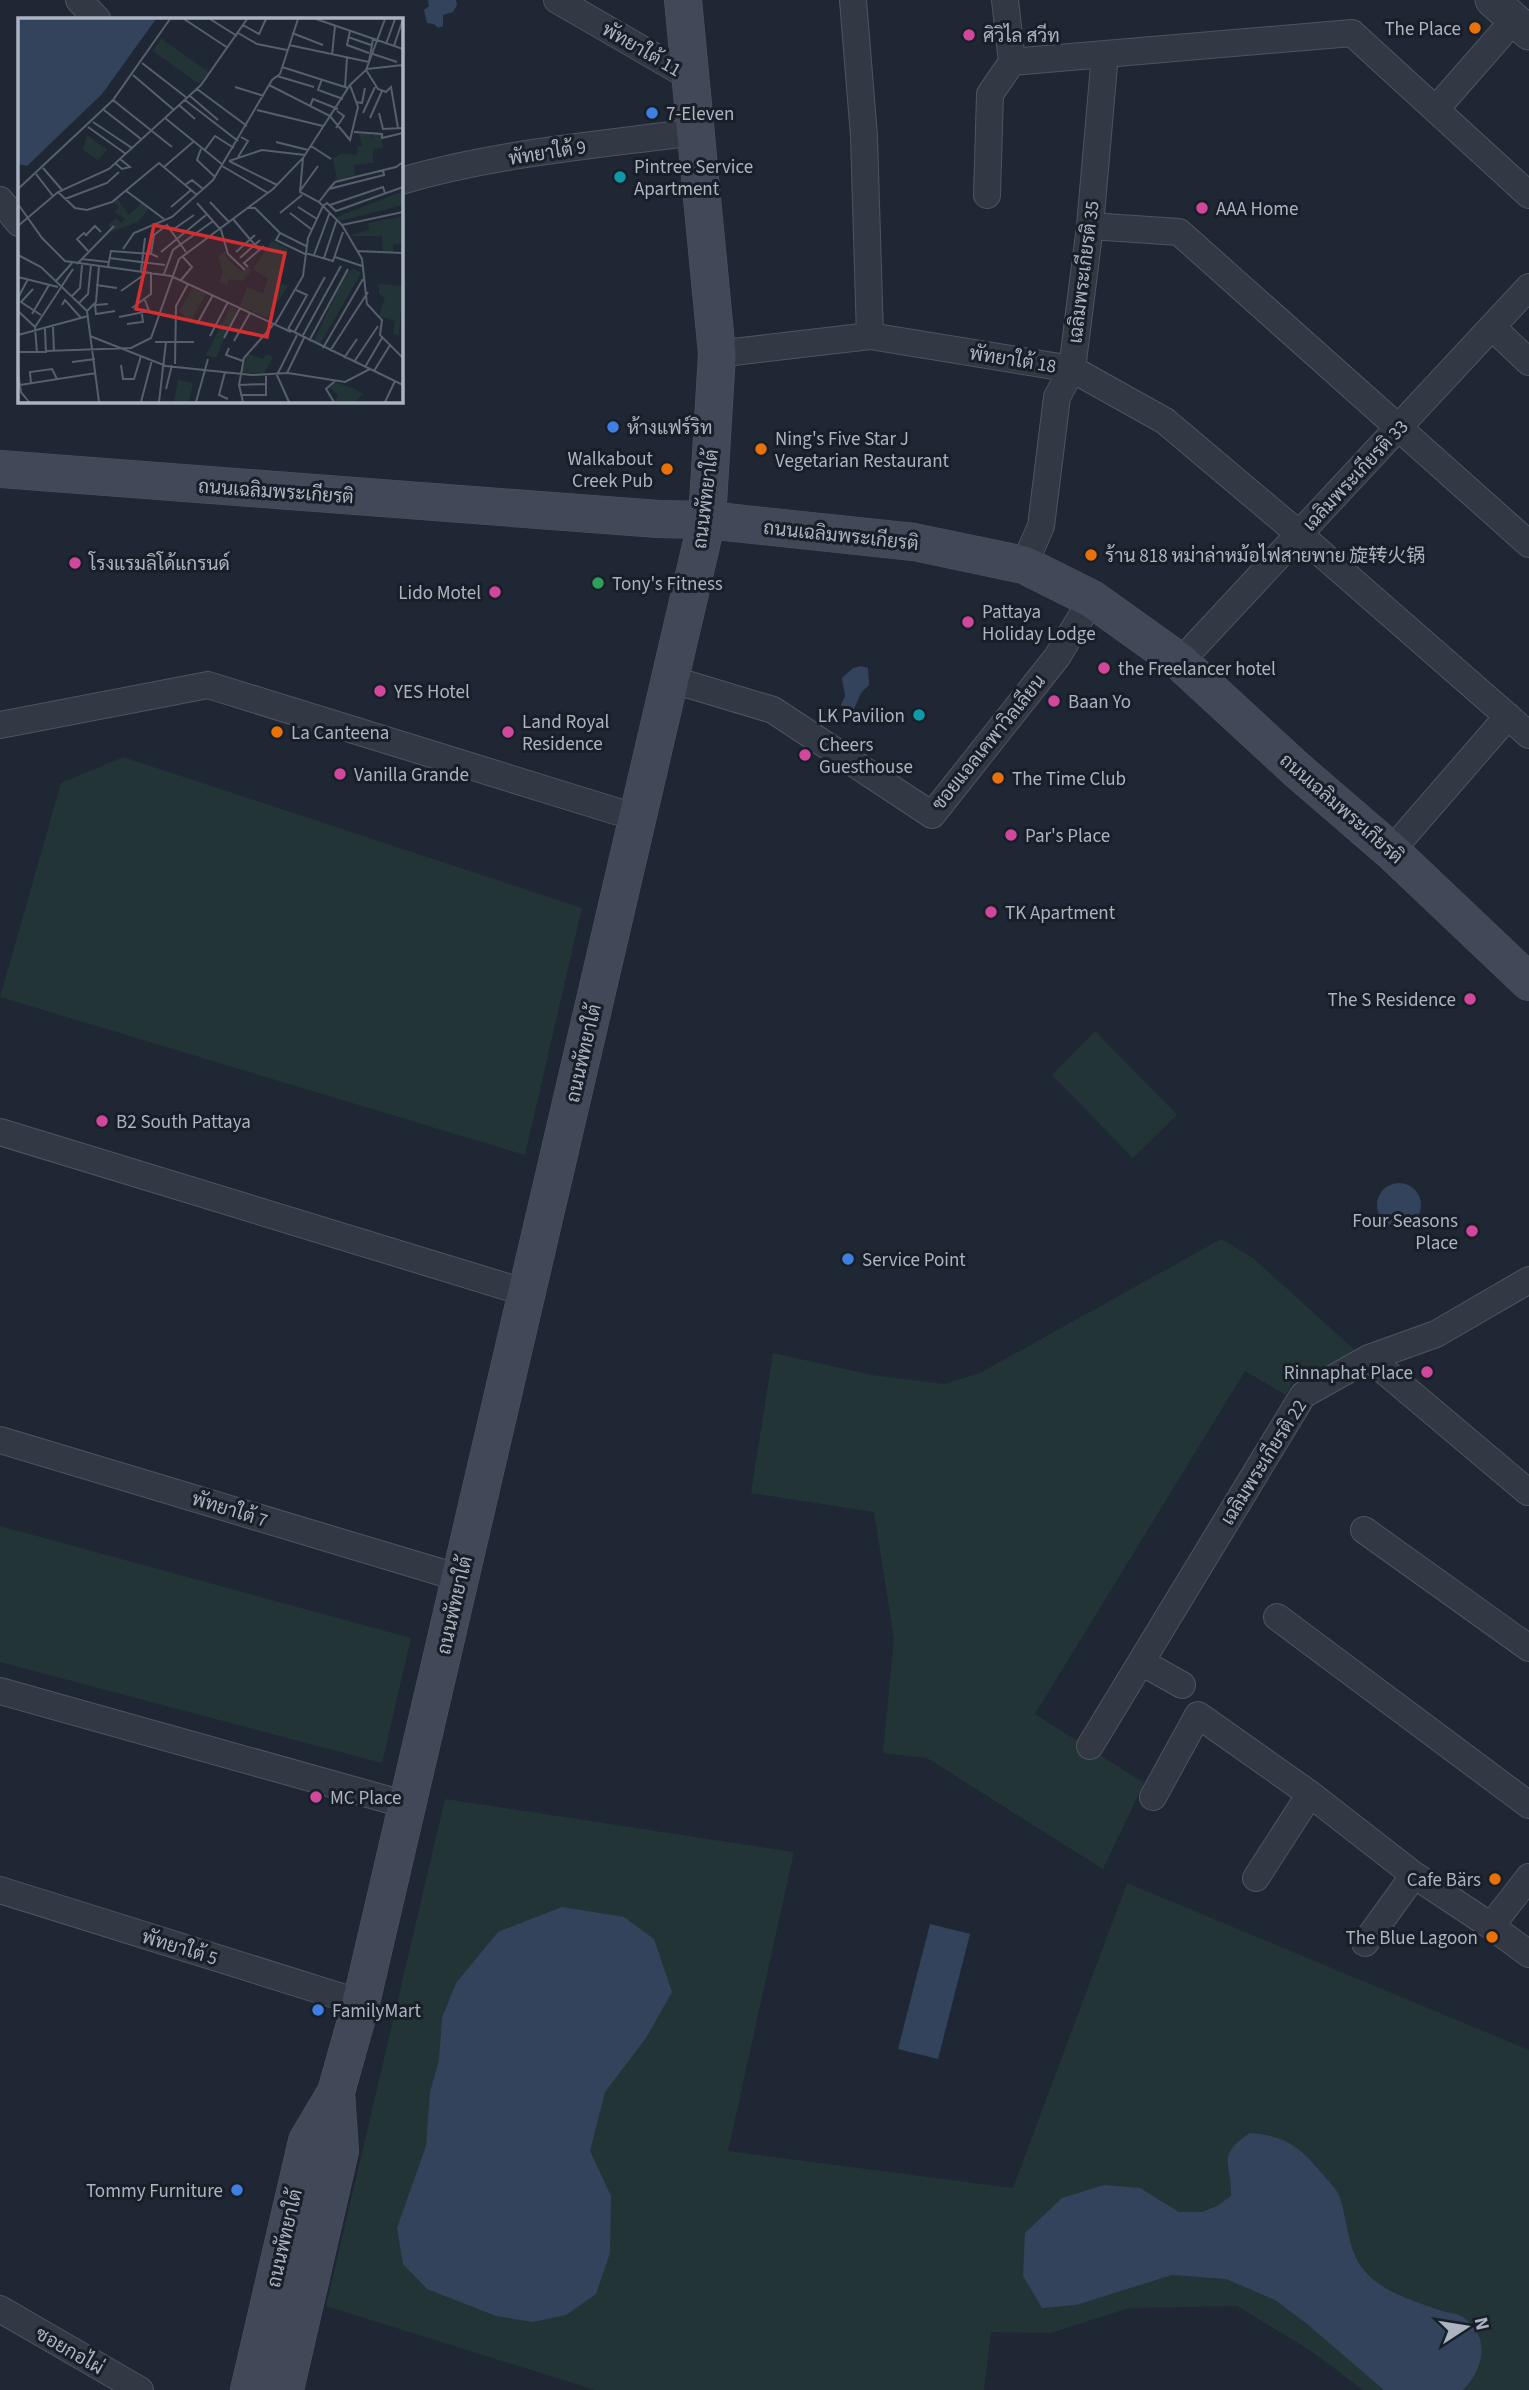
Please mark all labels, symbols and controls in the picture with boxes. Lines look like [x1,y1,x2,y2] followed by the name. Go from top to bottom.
[1384,16,1461,43] place label: The Place
[597,17,686,84] street label: พัทยาใต้ 11
[18,18,402,402] inset map
[1467,20,1483,36] marker: The Place
[983,23,1060,50] place label: ศิวิไล สวีท
[961,27,977,43] marker: ศิวิไล สวีท
[666,101,734,128] place label: 7-Eleven
[644,105,660,121] marker: 7-Eleven
[506,134,588,173] street label: พัทยาใต้ 9
[634,154,753,203] place label: Pintree Service Apartment
[612,169,628,185] marker: Pintree Service Apartment
[1216,196,1298,223] place label: AAA Home
[1062,199,1107,345] street label: เฉลิมพระเกียรติ 35
[1194,200,1210,216] marker: AAA Home
[967,340,1058,381] street label: พัทยาใต้ 18
[1297,414,1415,538] street label: เฉลิมพระเกียรติ 33
[627,415,712,442] place label: ห้างแฟร์ริท
[605,419,621,435] marker: ห้างแฟร์ริท
[775,426,950,475] place label: Ning's Five Star J Vegetarian Restaurant
[753,441,769,457] marker: Ning's Five Star J Vegetarian Restaurant
[568,446,654,495] place label: Walkabout Creek Pub
[687,447,726,551] street label: ถนนพัทยาใต้
[659,461,675,477] marker: Walkabout Creek Pub
[197,474,355,511] street label: ถนนเฉลิมพระเกียรติ
[762,515,920,558] street label: ถนนเฉลิมพระเกียรติ
[1105,543,1425,570] place label: ร้าน 818 หม่าล่าหม้อไฟสายพาย 旋转火锅
[1083,547,1099,563] marker: ร้าน 818 หม่าล่าหม้อไฟสายพาย 旋转火锅
[88,551,230,578] place label: โรงแรมลิโด้แกรนด์
[67,555,83,571] marker: โรงแรมลิโด้แกรนด์
[612,571,723,598] place label: Tony's Fitness
[590,575,606,591] marker: Tony's Fitness
[398,580,481,607] place label: Lido Motel
[487,584,503,600] marker: Lido Motel
[982,599,1096,648] place label: Pattaya Holiday Lodge
[960,614,976,630] marker: Pattaya Holiday Lodge
[1118,656,1276,683] place label: the Freelancer hotel
[1096,660,1112,676] marker: the Freelancer hotel
[926,669,1052,817] street label: ซอยแอลเคพาวิลเลียน
[393,679,470,706] place label: YES Hotel
[372,683,388,699] marker: YES Hotel
[1068,689,1131,716] place label: Baan Yo
[1046,693,1062,709] marker: Baan Yo
[818,703,905,730] place label: LK Pavilion
[911,707,927,723] marker: LK Pavilion
[522,709,609,758] place label: Land Royal Residence
[291,720,389,747] place label: La Canteena
[269,724,285,740] marker: La Canteena
[500,724,516,740] marker: Land Royal Residence
[819,732,913,781] place label: Cheers Guesthouse
[797,747,813,763] marker: Cheers Guesthouse
[1273,748,1409,871] street label: ถนนเฉลิมพระเกียรติ
[354,762,469,789] place label: Vanilla Grande
[332,766,348,782] marker: Vanilla Grande
[1012,766,1126,793] place label: The Time Club
[990,770,1006,786] marker: The Time Club
[1025,823,1110,850] place label: Par's Place
[1003,827,1019,843] marker: Par's Place
[1005,900,1116,927] place label: TK Apartment
[983,904,999,920] marker: TK Apartment
[1328,987,1456,1014] place label: The S Residence
[1462,991,1478,1007] marker: The S Residence
[560,1001,609,1105] street label: ถนนพัทยาใต้
[116,1109,251,1136] place label: B2 South Pattaya
[94,1113,110,1129] marker: B2 South Pattaya
[1352,1208,1458,1257] place label: Four Seasons Place
[1464,1223,1480,1239] marker: Four Seasons Place
[862,1247,966,1274] place label: Service Point
[840,1251,856,1267] marker: Service Point
[1284,1360,1413,1387] place label: Rinnaphat Place
[1419,1364,1435,1380] marker: Rinnaphat Place
[1215,1395,1314,1531] street label: เฉลิมพระเกียรติ 22
[188,1486,271,1535] street label: พัทยาใต้ 7
[431,1553,480,1657] street label: ถนนพัทยาใต้
[330,1785,401,1812] place label: MC Place
[308,1789,324,1805] marker: MC Place
[1407,1867,1481,1894] place label: Cafe Bärs
[1487,1871,1503,1887] marker: Cafe Bärs
[138,1924,221,1973] street label: พัทยาใต้ 5
[1346,1925,1478,1952] place label: The Blue Lagoon
[1484,1929,1500,1945] marker: The Blue Lagoon
[332,1998,421,2025] place label: FamilyMart
[310,2002,326,2018] marker: FamilyMart
[86,2178,223,2205] place label: Tommy Furniture
[229,2182,245,2198] marker: Tommy Furniture
[261,2186,310,2290] street label: ถนนพัทยาใต้
[1431,2292,1501,2362] north arrow
[1467,2315,1496,2333] text: N
[30,2321,109,2382] street label: ซอยกอไผ่

